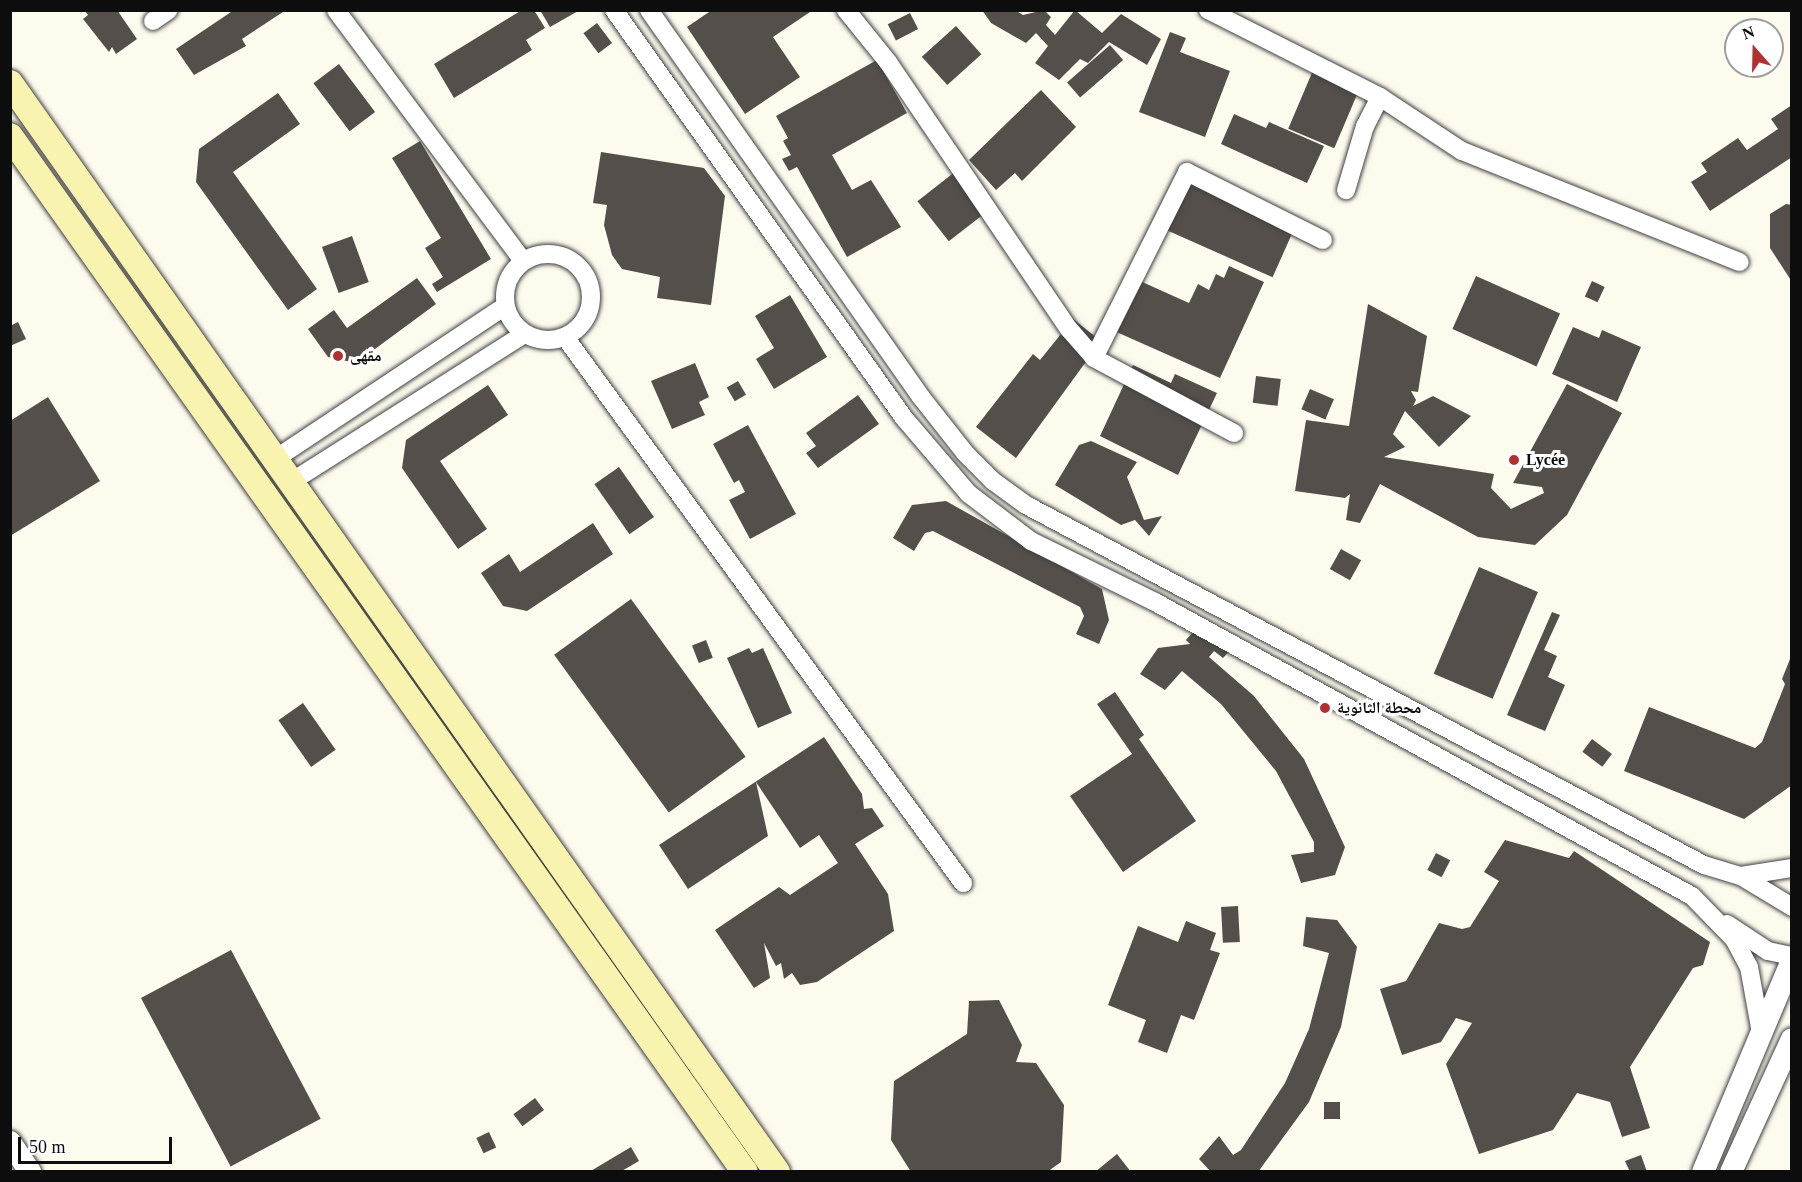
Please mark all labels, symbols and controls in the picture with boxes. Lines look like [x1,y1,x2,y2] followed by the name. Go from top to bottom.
[1724,18,1784,78] north arrow
[1740,23,1757,42] text: N
[350,346,382,366] place label: مقهى
[331,349,345,363] marker: مقهى
[1526,450,1565,470] place label: Lycée
[1507,453,1521,467] marker: Lycée
[1337,698,1421,718] place label: محطة الثانوية
[1318,701,1332,715] marker: محطة الثانوية
[21,1125,176,1163] scale bar
[29,1137,66,1157] text: 50 m

